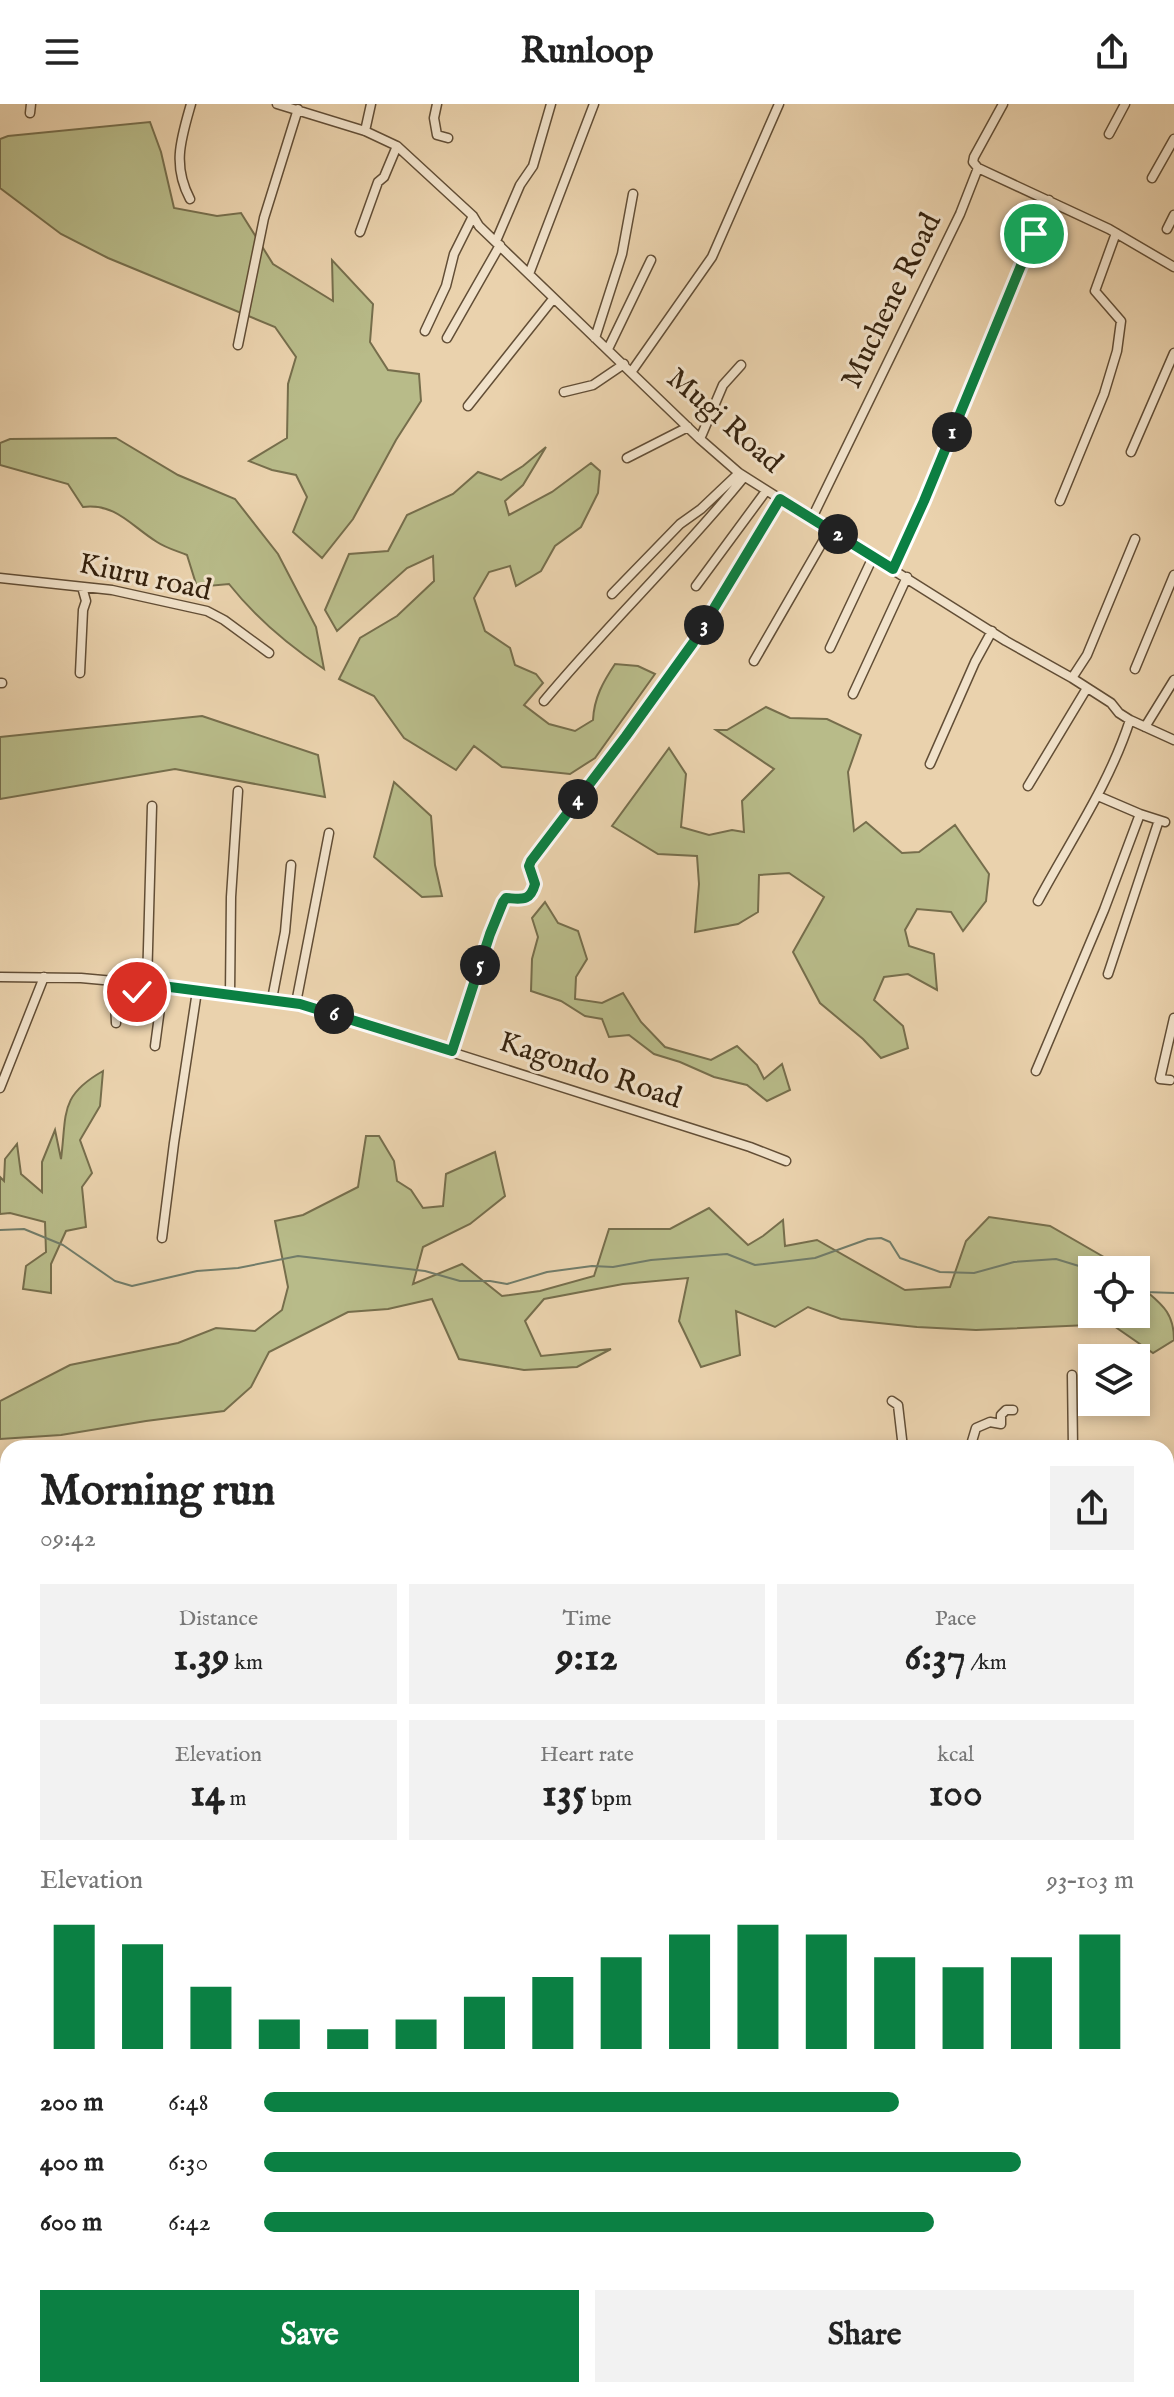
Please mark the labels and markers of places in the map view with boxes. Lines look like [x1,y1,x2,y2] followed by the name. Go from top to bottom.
[1000,200,1068,268] pin
[932,412,972,452] pin: 1
[818,514,858,554] pin: 2
[684,605,724,645] pin: 3
[558,779,598,819] pin: 4
[460,945,500,985] pin: 5
[103,958,171,1026] pin
[314,994,354,1034] pin: 6

